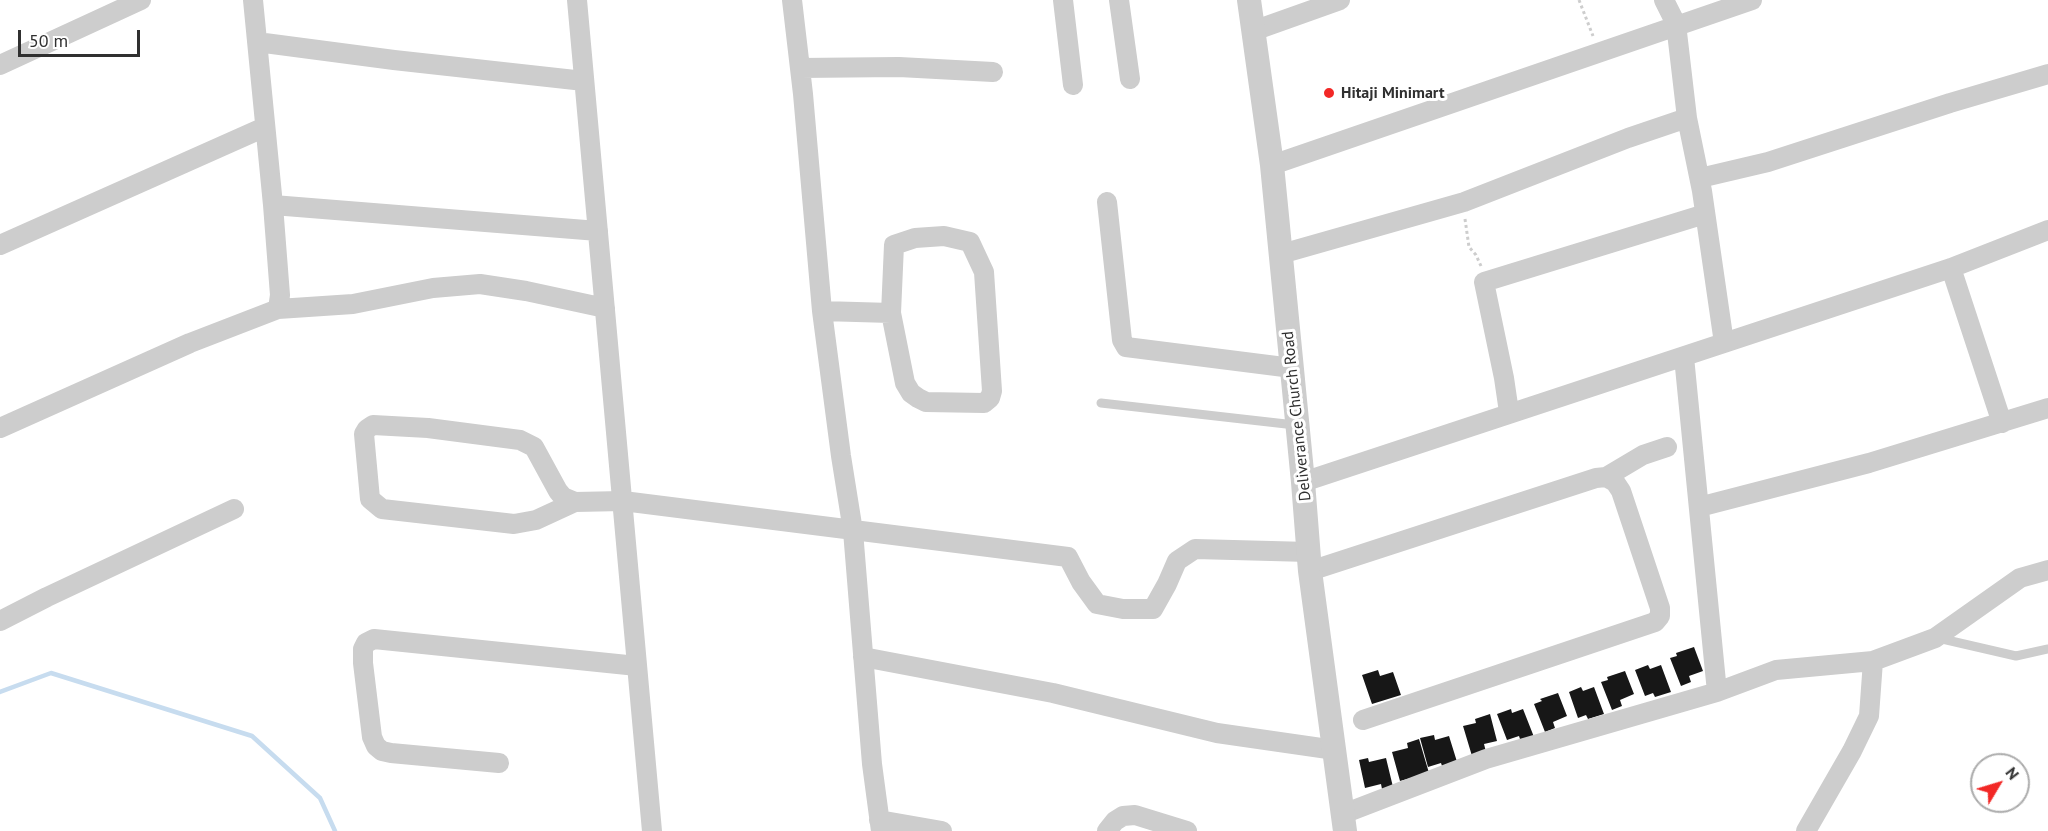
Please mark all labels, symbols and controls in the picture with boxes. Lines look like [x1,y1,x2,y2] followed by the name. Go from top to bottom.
[21,18,142,56] scale bar
[29,29,68,52] text: 50 m
[1341,83,1445,103] place label: Hitaji Minimart
[1322,86,1336,100] marker: Hitaji Minimart
[1279,330,1315,502] street label: Deliverance Church Road
[1970,753,2030,813] north arrow
[2001,763,2024,783] text: N

